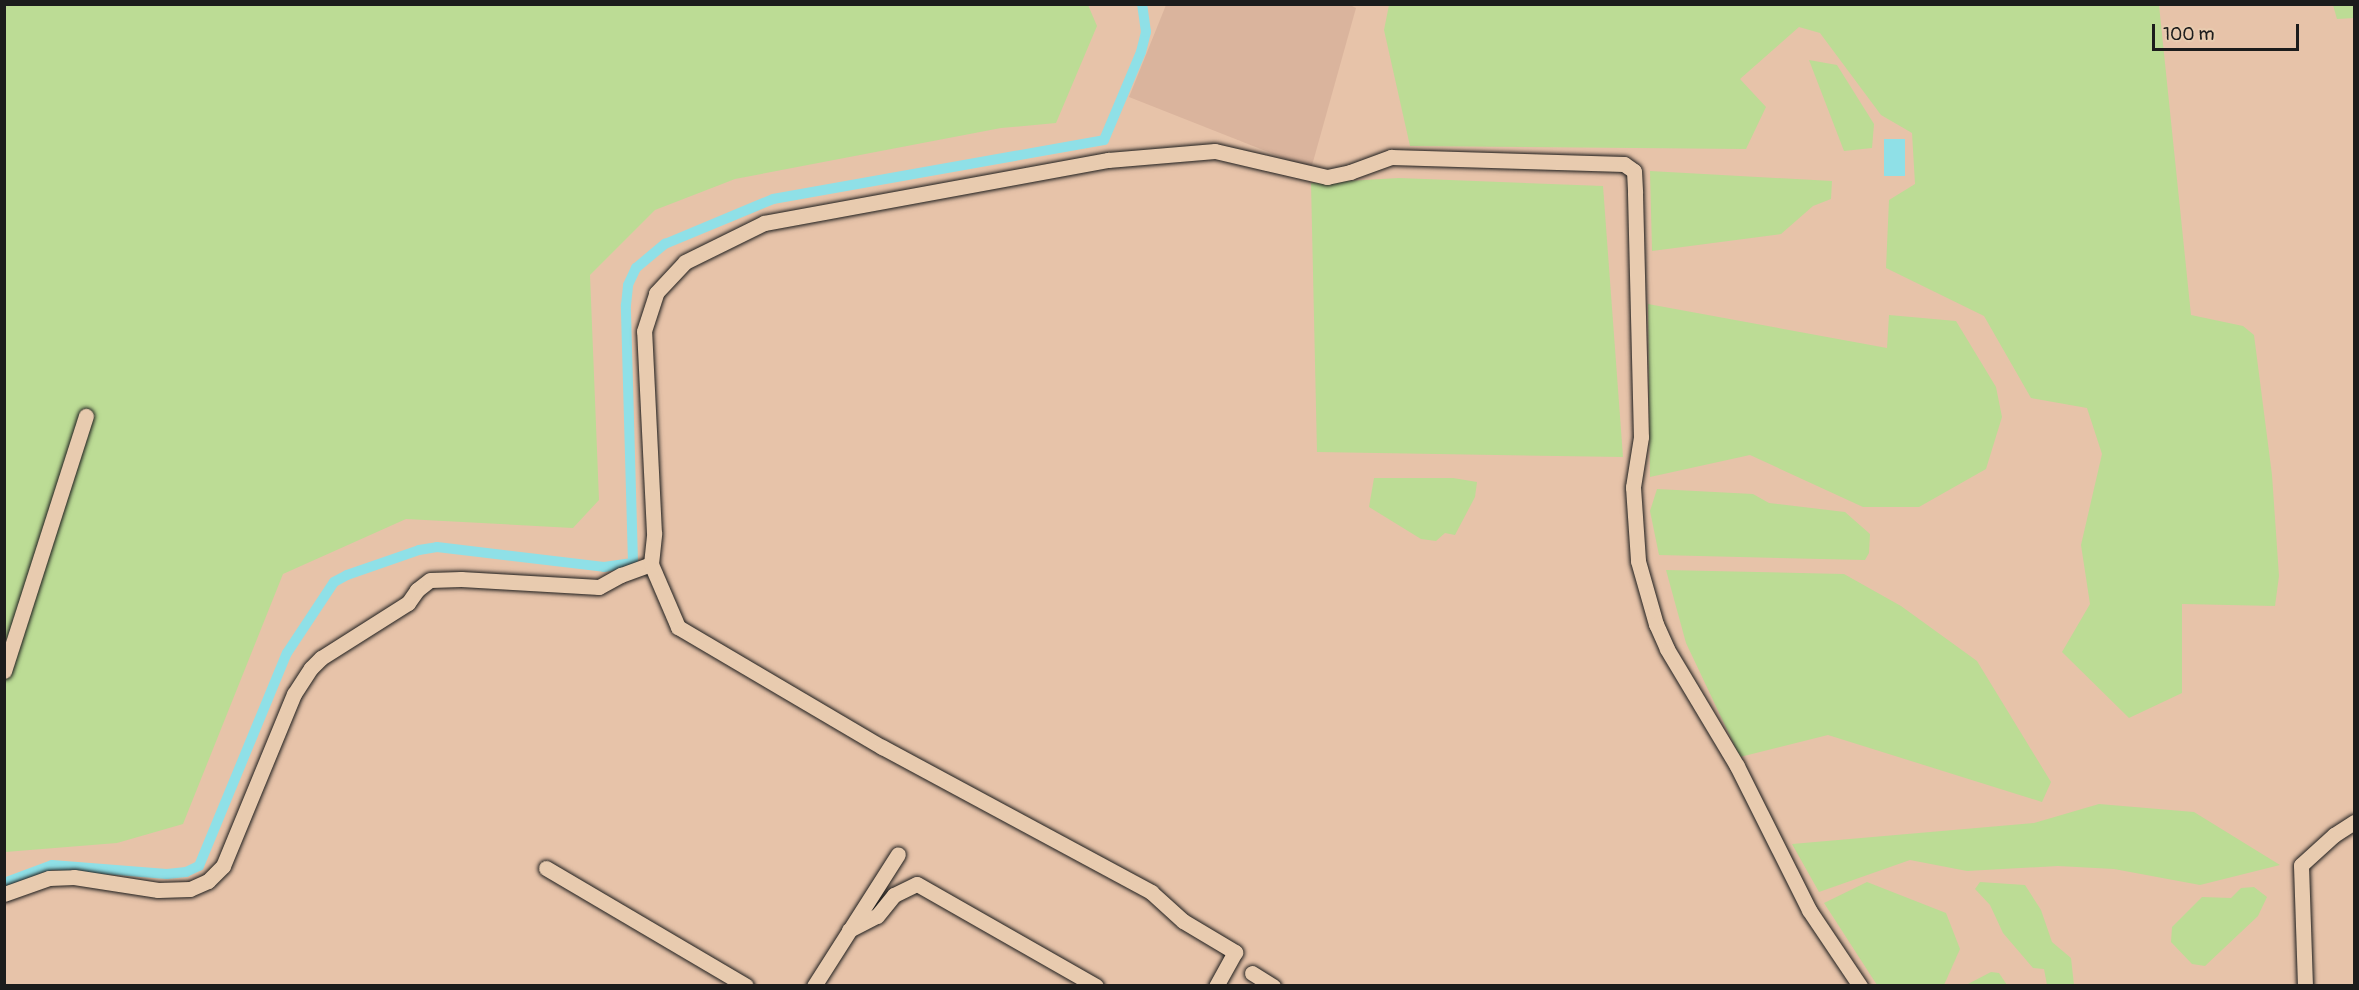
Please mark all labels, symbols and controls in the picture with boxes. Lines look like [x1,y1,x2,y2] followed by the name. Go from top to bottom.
[2155,12,2302,50] scale bar
[2163,23,2215,46] text: 100 m

